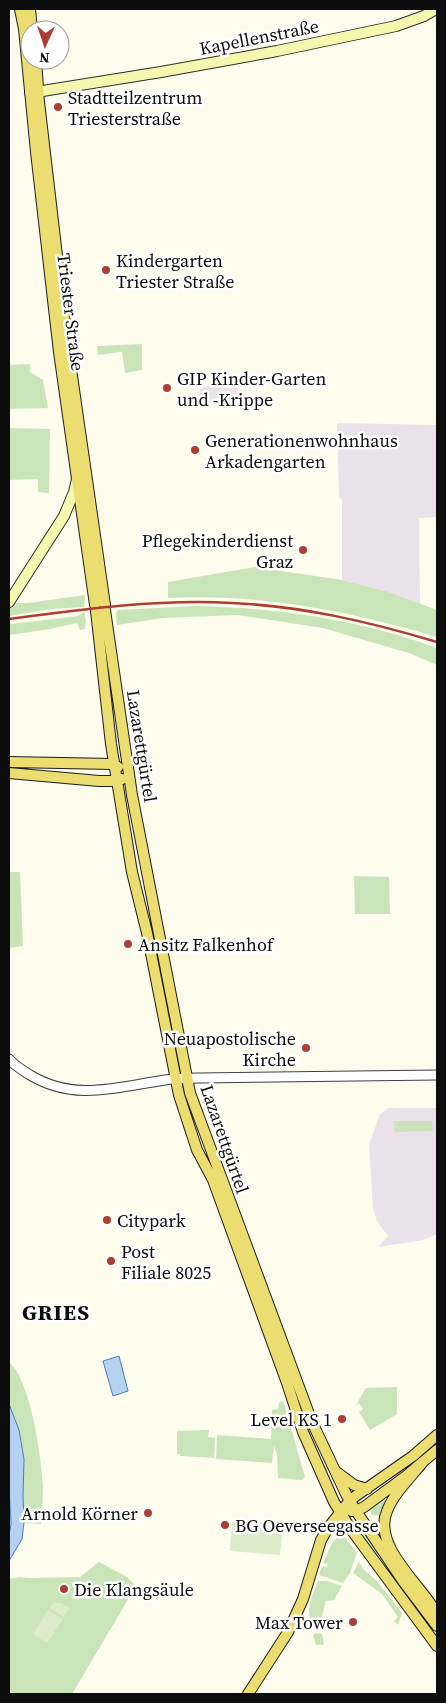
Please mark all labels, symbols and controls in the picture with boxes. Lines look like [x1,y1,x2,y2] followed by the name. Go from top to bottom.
[197,13,321,61] street label: Kapellenstraße
[20,20,70,70] north arrow
[39,48,50,68] text: N
[68,85,202,131] place label: Stadtteilzentrum Triesterstraße
[52,101,64,113] marker: Stadtteilzentrum Triesterstraße
[116,248,234,294] place label: Kindergarten Triester Straße
[51,252,91,372] street label: Triester Straße
[100,264,112,276] marker: Kindergarten Triester Straße
[177,366,326,412] place label: GIP Kinder-Garten und -Krippe
[161,382,173,394] marker: GIP Kinder-Garten und -Krippe
[205,428,398,474] place label: Generationenwohnhaus Arkadengarten
[189,444,201,456] marker: Generationenwohnhaus Arkadengarten
[142,528,293,574] place label: Pflegekinderdienst Graz
[297,544,309,556] marker: Pflegekinderdienst Graz
[121,688,163,804] street label: Lazarettgürtel
[138,932,275,957] place label: Ansitz Falkenhof
[122,938,134,950] marker: Ansitz Falkenhof
[164,1026,296,1072] place label: Neuapostolische Kirche
[300,1042,312,1054] marker: Neuapostolische Kirche
[195,1081,255,1197] street label: Lazarettgürtel
[117,1208,186,1233] place label: Citypark
[101,1214,113,1226] marker: Citypark
[121,1239,211,1285] place label: Post Filiale 8025
[105,1255,117,1267] marker: Post Filiale 8025
[22,1297,90,1327] district label: GRIES
[251,1407,332,1432] place label: Level KS 1
[336,1413,348,1425] marker: Level KS 1
[21,1501,138,1526] place label: Arnold Körner
[142,1507,154,1519] marker: Arnold Körner
[235,1513,379,1538] place label: BG Oeverseegasse
[219,1519,231,1531] marker: BG Oeverseegasse
[74,1577,194,1602] place label: Die Klangsäule
[58,1583,70,1595] marker: Die Klangsäule
[255,1610,343,1635] place label: Max Tower
[347,1616,359,1628] marker: Max Tower

